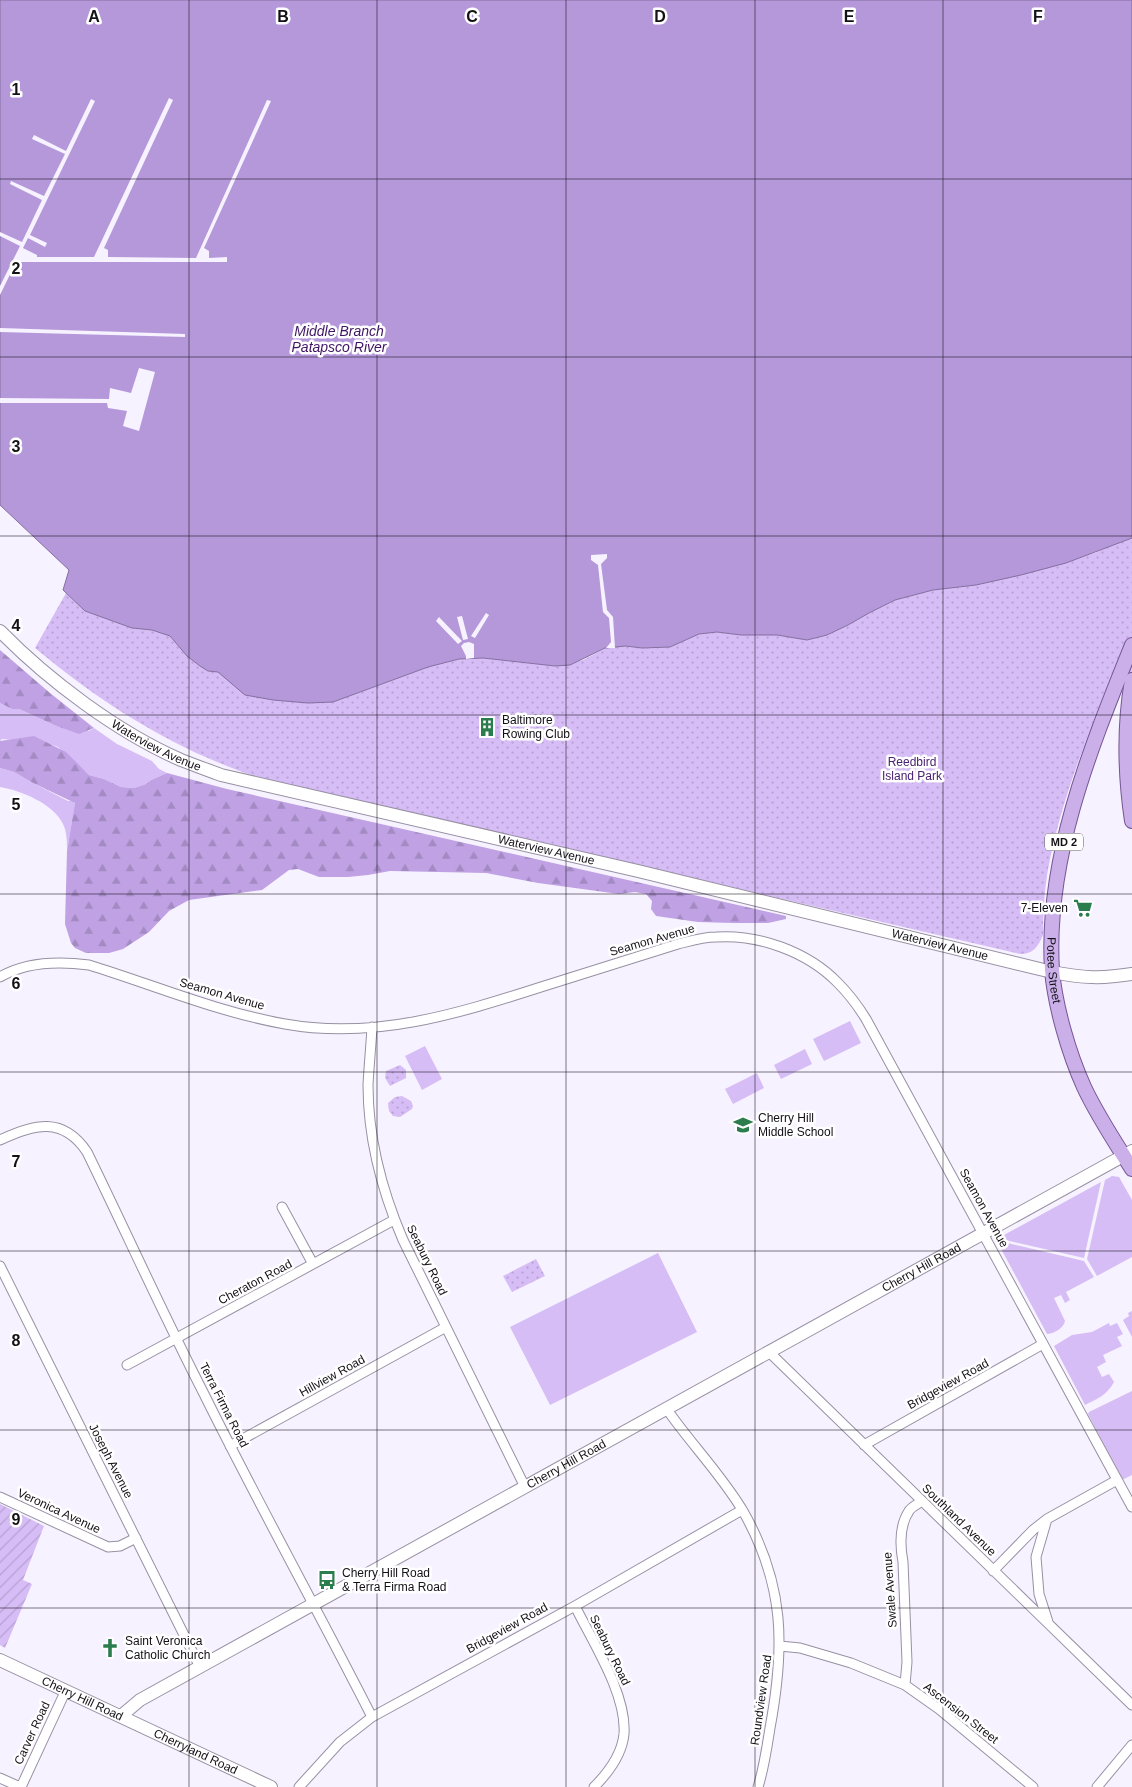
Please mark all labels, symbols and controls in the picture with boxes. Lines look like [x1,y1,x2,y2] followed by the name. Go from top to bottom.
[88,8,100,25] text: A
[277,8,289,25] text: B
[466,8,478,25] text: C
[654,8,666,25] text: D
[844,8,855,25] text: E
[1033,8,1043,25] text: F
[12,81,21,98] text: 1
[12,260,21,277] text: 2
[292,323,388,355] water label: Middle Branch Patapsco River
[12,438,21,455] text: 3
[12,617,21,634] text: 4
[502,713,570,741] place label: Baltimore Rowing Club
[476,716,498,738] building icon: Baltimore Rowing Club
[109,717,203,774] street label: Waterview Avenue
[882,755,943,783] park label: Reedbird Island Park
[12,796,21,813] text: 5
[497,832,596,868] street label: Waterview Avenue
[1045,834,1083,850] road number: MD 2
[1072,897,1094,919] supermarket icon: 7-Eleven
[1021,901,1068,915] place label: 7-Eleven
[608,921,696,959] street label: Seamon Avenue
[890,926,990,963] street label: Waterview Avenue
[1044,937,1064,1005] street label: Potee Street
[12,975,21,992] text: 6
[178,975,266,1013] street label: Seamon Avenue
[758,1111,833,1139] place label: Cherry Hill Middle School
[732,1114,754,1136] school or university icon: Cherry Hill Middle School
[12,1153,21,1170] text: 7
[957,1166,1012,1250] street label: Seamon Avenue
[404,1222,450,1298] street label: Seabury Road
[880,1240,963,1295] street label: Cherry Hill Road
[216,1257,294,1307] street label: Cheraton Road
[12,1332,21,1349] text: 8
[297,1352,367,1400] street label: Hillview Road
[905,1356,991,1412] street label: Bridgeview Road
[197,1360,251,1450] street label: Terra Firma Road
[86,1421,136,1501] street label: Joseph Avenue
[524,1437,608,1492] street label: Cherry Hill Road
[919,1481,999,1559] street label: Southland Avenue
[15,1486,103,1536] street label: Veronica Avenue
[12,1511,21,1528] text: 9
[880,1551,900,1628] street label: Swale Avenue
[342,1566,446,1594] place label: Cherry Hill Road & Terra Firma Road
[316,1569,338,1591] bus stop icon: Cherry Hill Road & Terra Firma Road
[464,1600,550,1656] street label: Bridgeview Road
[587,1612,633,1688] street label: Seabury Road
[125,1634,210,1662] place label: Saint Veronica Catholic Church
[99,1637,121,1659] church icon: Saint Veronica Catholic Church
[748,1654,774,1746] street label: Roundview Road
[40,1674,125,1724] street label: Cherry Hill Road
[921,1680,1002,1747] street label: Ascension Street
[11,1699,53,1767] street label: Carver Road
[151,1726,240,1777] street label: Cherryland Road

